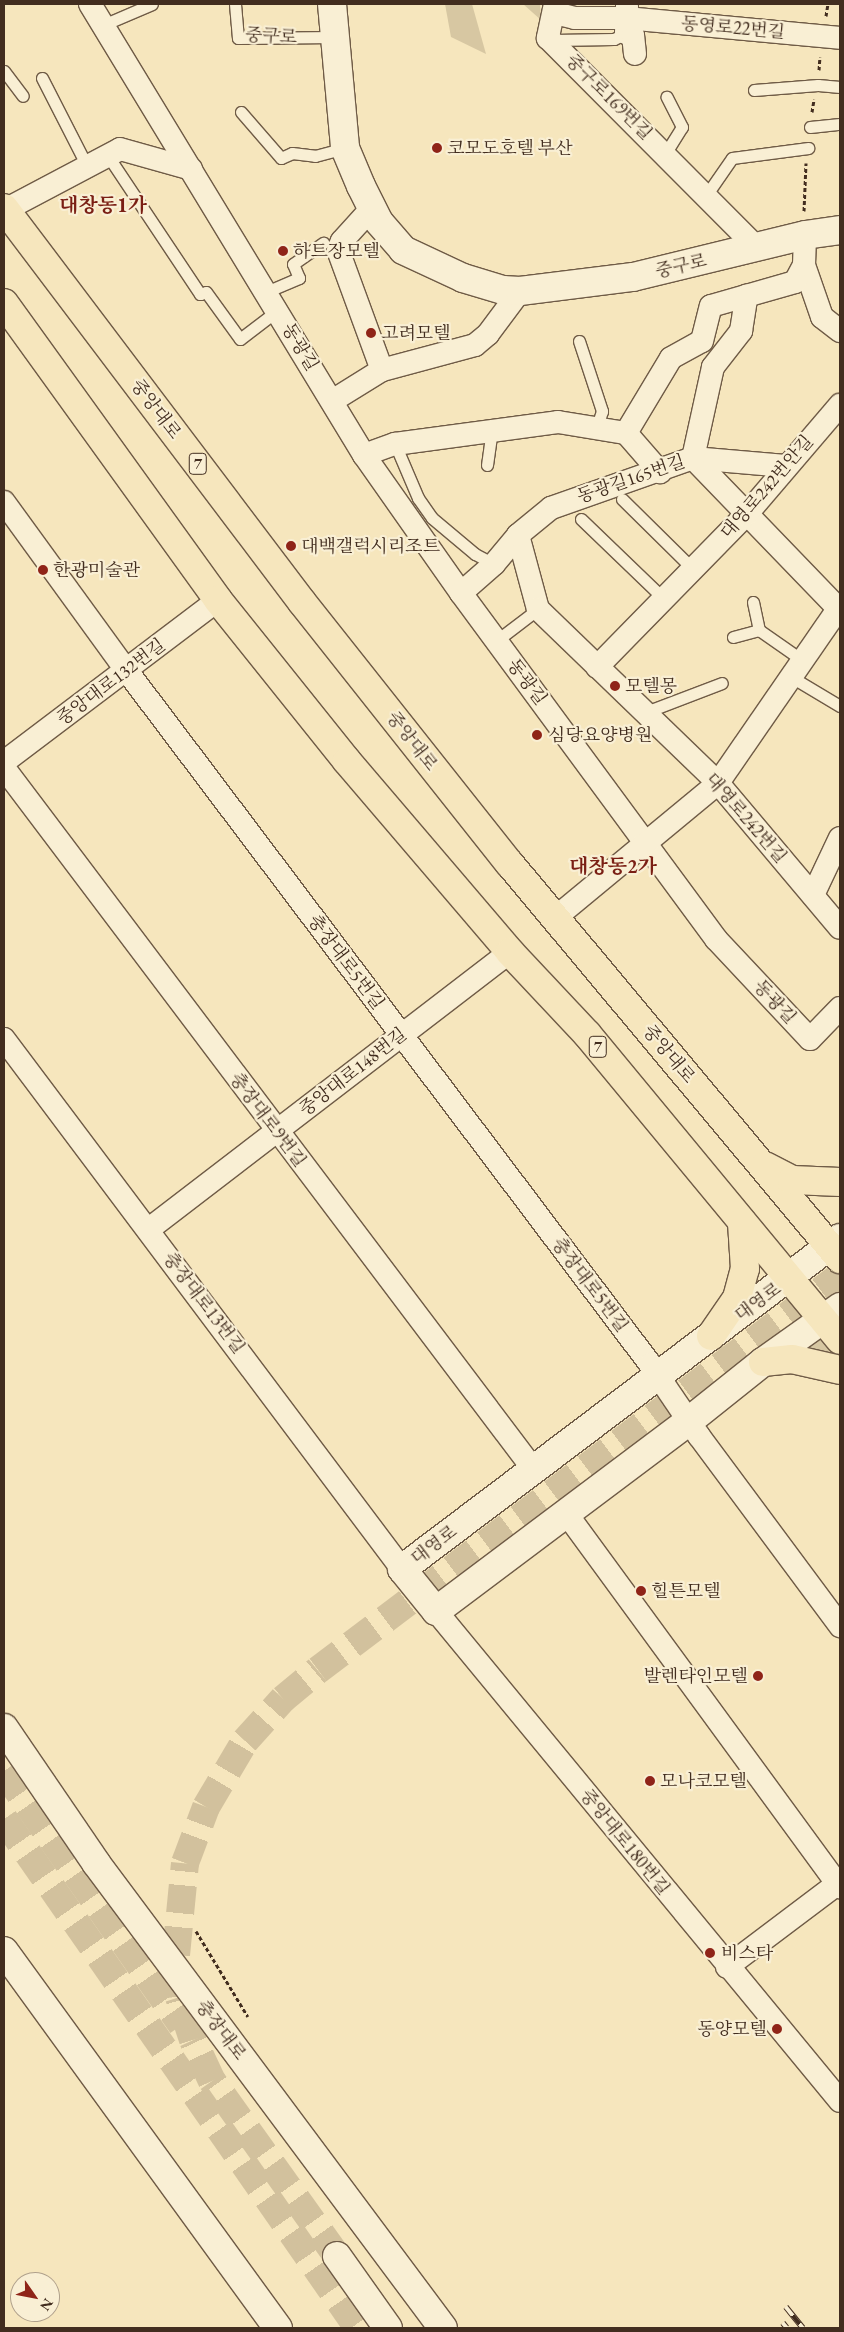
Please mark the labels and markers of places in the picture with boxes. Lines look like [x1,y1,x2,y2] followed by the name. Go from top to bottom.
[447,137,572,159] place label: 코모도호텔 부산
[431,142,443,154] marker: 코모도호텔 부산
[293,240,380,262] place label: 하트장모텔
[277,245,289,257] marker: 하트장모텔
[381,322,451,344] place label: 고려모텔
[365,327,377,339] marker: 고려모텔
[301,535,440,557] place label: 대백갤럭시리조트
[285,540,297,552] marker: 대백갤럭시리조트
[53,559,140,581] place label: 한광미술관
[37,564,49,576] marker: 한광미술관
[625,675,677,697] place label: 모텔몽
[609,680,621,692] marker: 모텔몽
[548,724,652,746] place label: 심당요양병원
[530,728,544,742] marker: 심당요양병원
[651,1580,721,1602] place label: 힐튼모텔
[635,1585,647,1597] marker: 힐튼모텔
[644,1665,748,1687] place label: 발렌타인모텔
[752,1670,764,1682] marker: 발렌타인모텔
[660,1770,747,1792] place label: 모나코모텔
[644,1775,656,1787] marker: 모나코모텔
[721,1942,773,1964] place label: 비스타
[703,1946,717,1960] marker: 비스타
[697,2018,767,2040] place label: 동양모텔
[771,2023,783,2035] marker: 동양모텔

